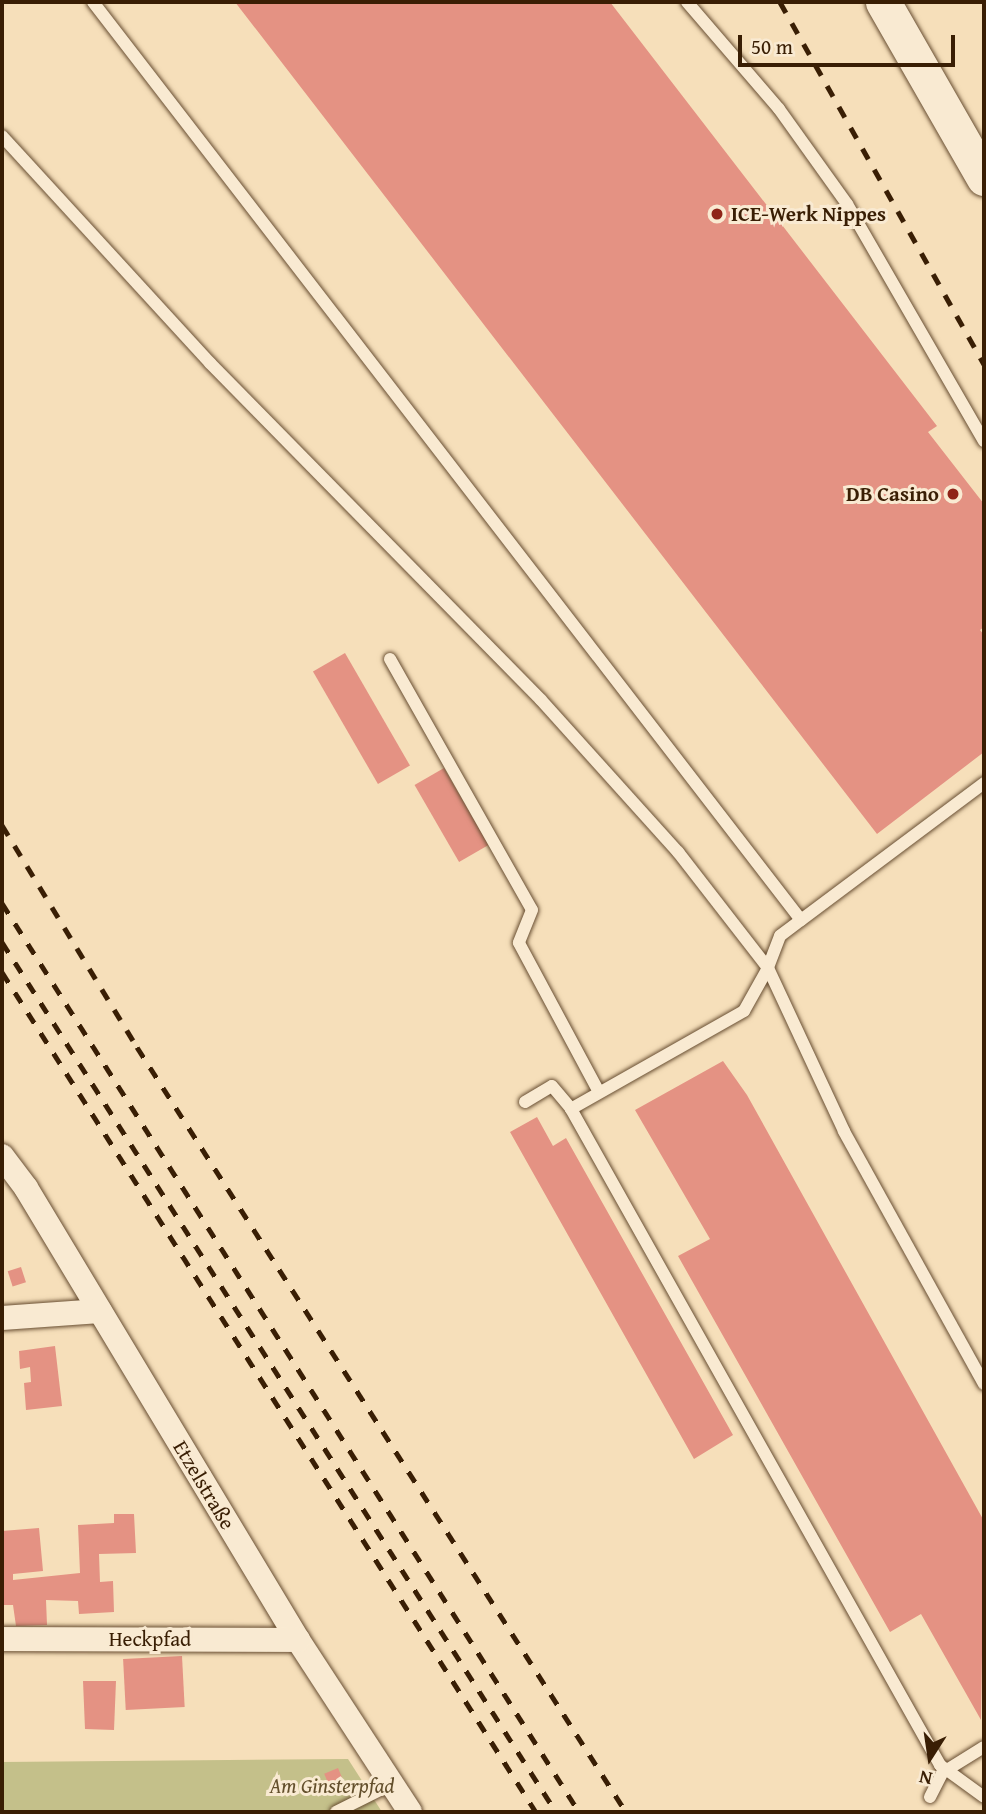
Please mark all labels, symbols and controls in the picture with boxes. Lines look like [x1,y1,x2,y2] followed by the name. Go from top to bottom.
[741,21,958,65] scale bar
[751,31,793,62] text: 50 m
[731,201,886,227] place label: ICE-Werk Nippes
[709,206,725,222] marker: ICE-Werk Nippes
[846,481,939,507] place label: DB Casino
[945,486,961,502] marker: DB Casino
[168,1436,240,1534] street label: Etzelstraße
[109,1626,191,1652] street label: Heckpfad
[895,1723,965,1793] north arrow
[917,1764,935,1794] text: N
[269,1773,395,1799] park label: Am Ginsterpfad

